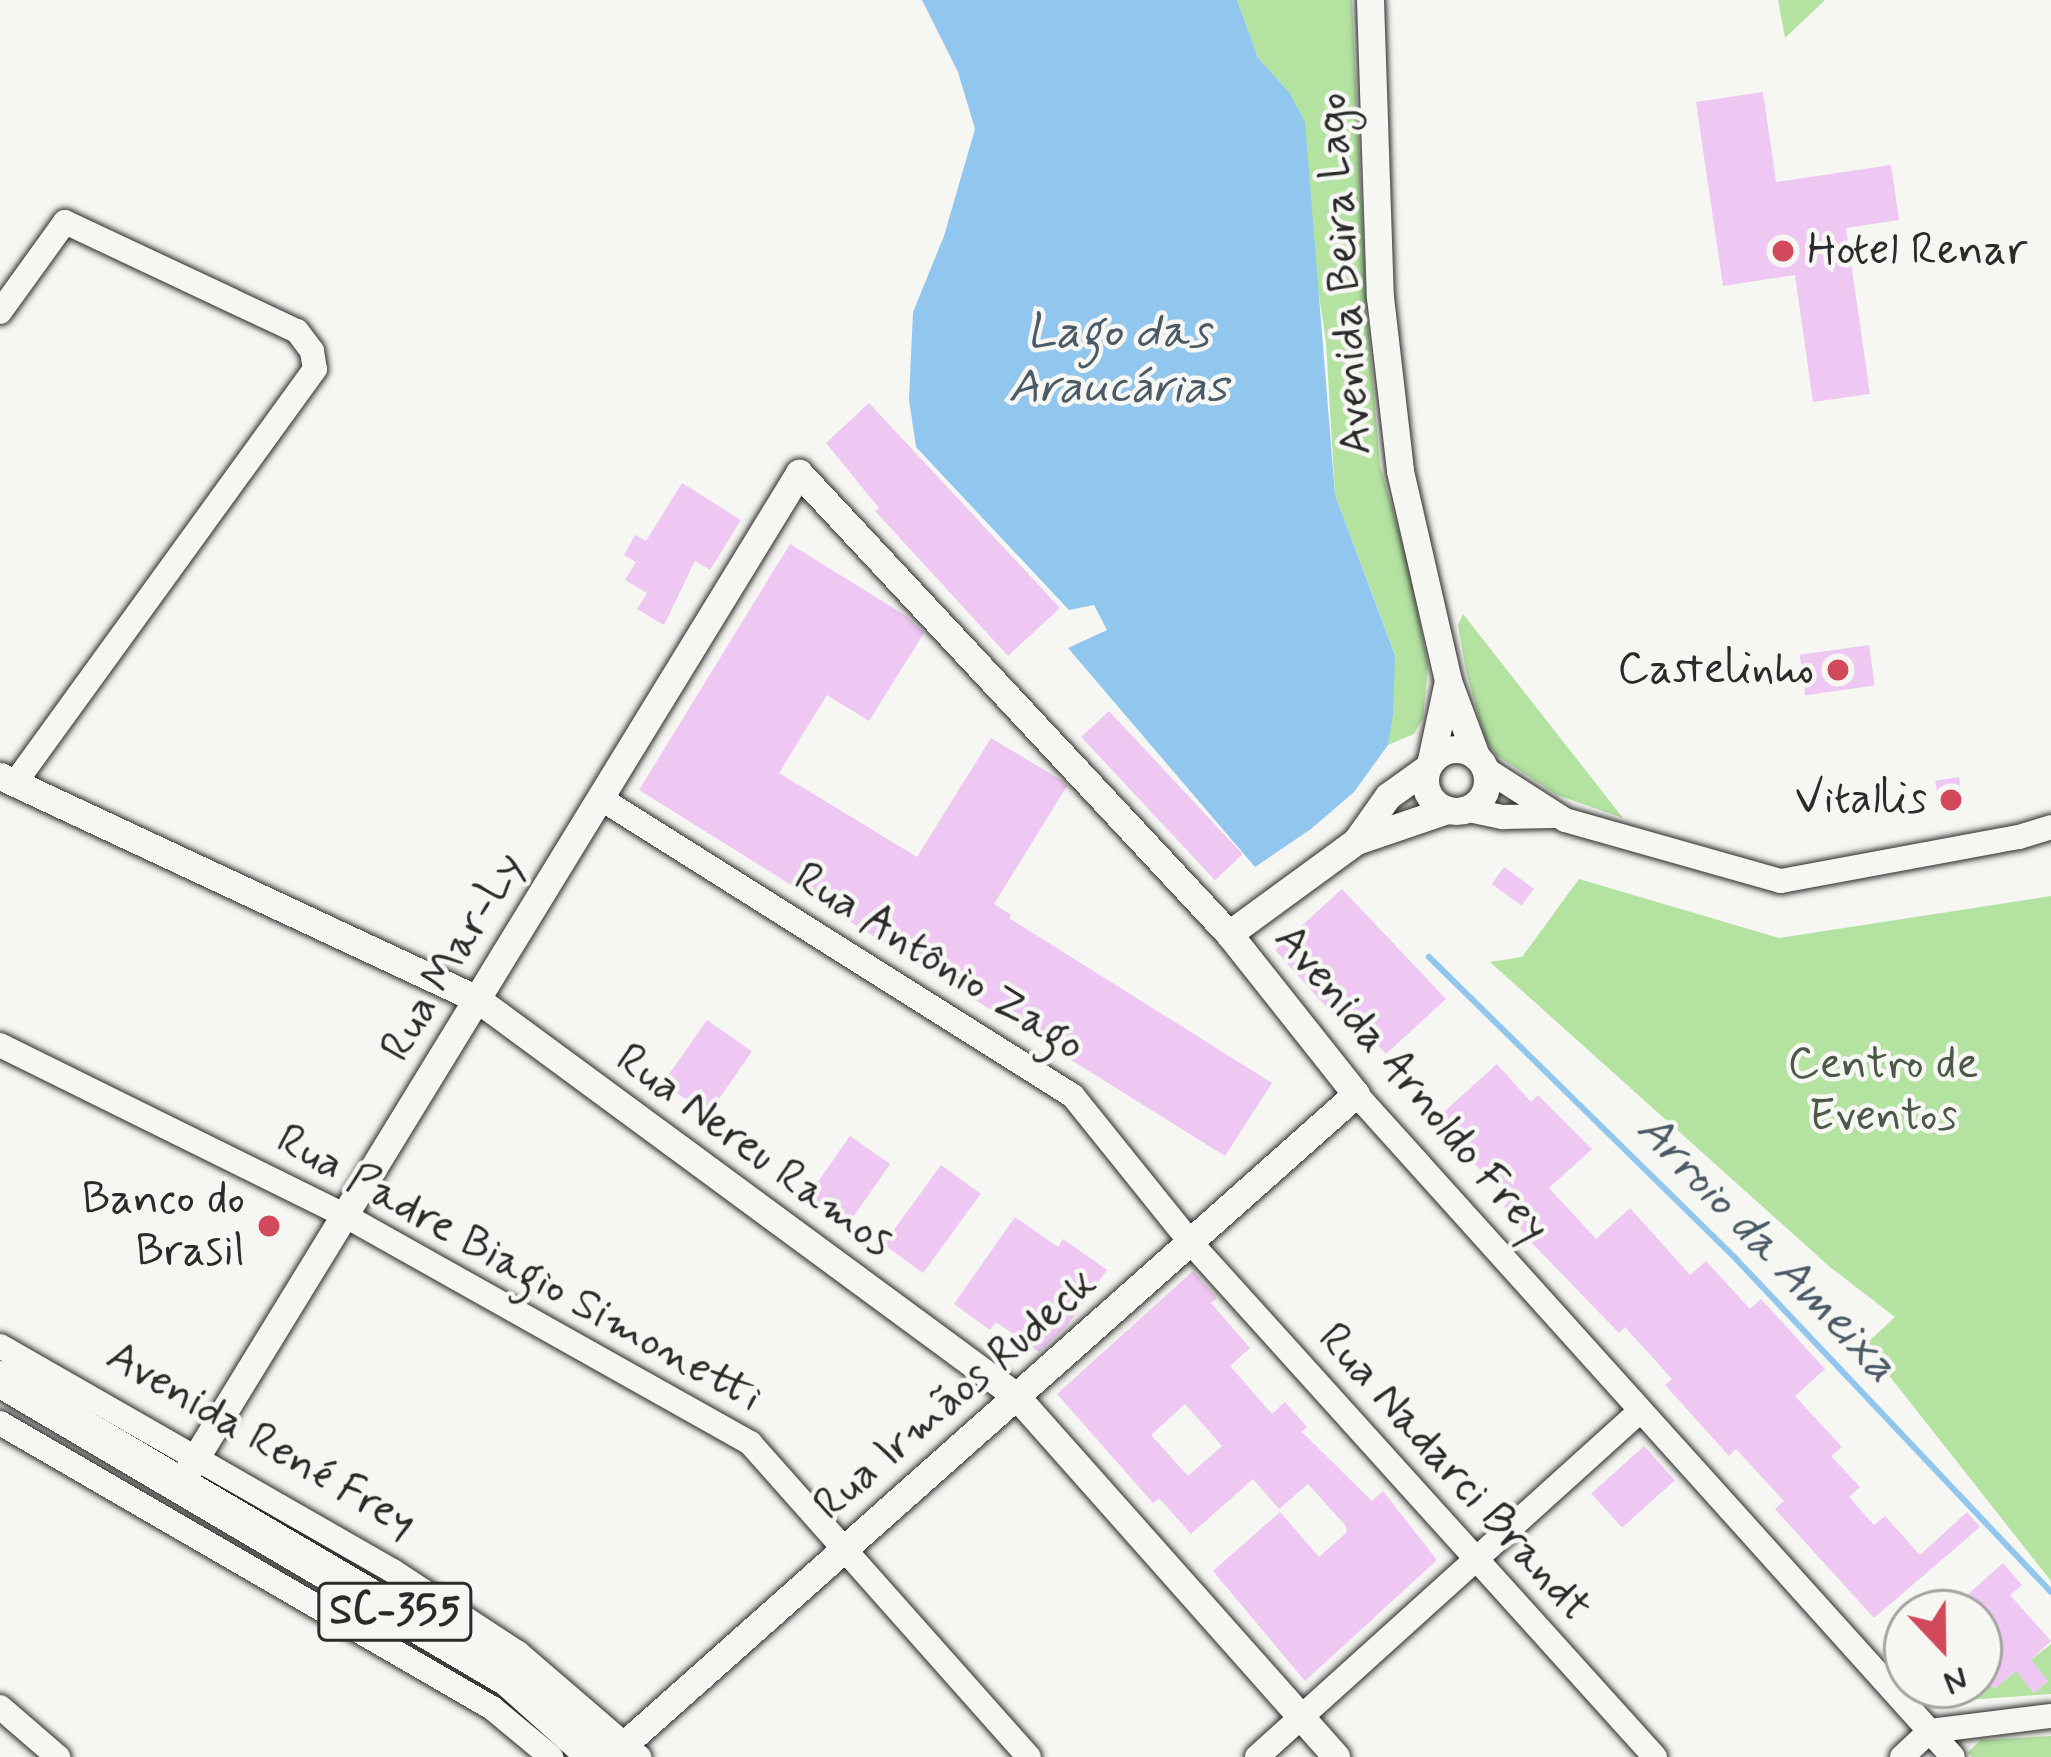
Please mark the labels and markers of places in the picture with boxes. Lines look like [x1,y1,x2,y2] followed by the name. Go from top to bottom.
[1807,224,2026,278] place label: Hotel Renar
[1770,238,1796,264] marker: Hotel Renar
[1617,643,1814,697] place label: Castelinho
[1825,657,1851,683] marker: Castelinho
[1795,773,1927,827] place label: Vitallis
[1938,787,1964,813] marker: Vitallis
[80,1173,245,1279] place label: Banco do Brasil
[256,1213,282,1239] marker: Banco do Brasil

